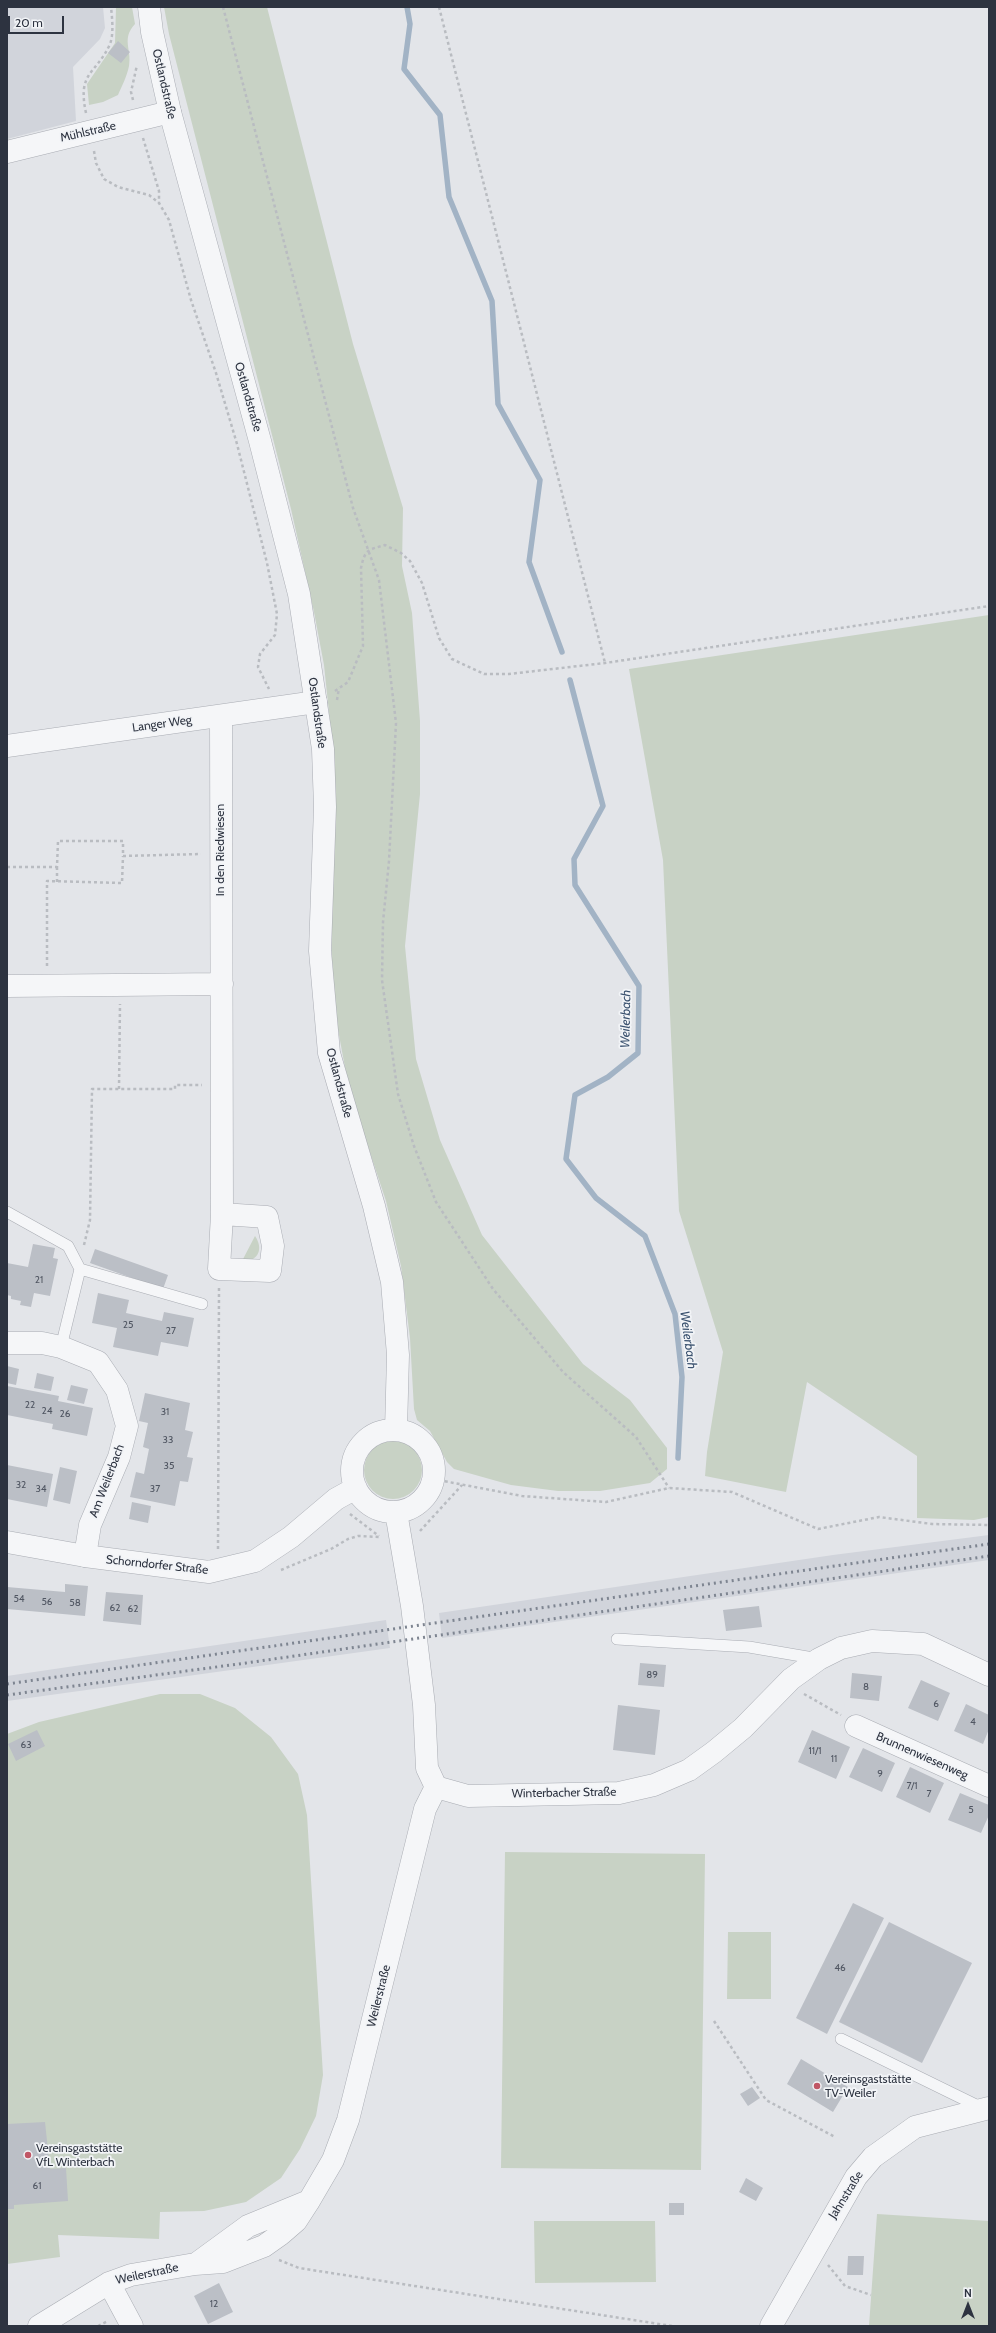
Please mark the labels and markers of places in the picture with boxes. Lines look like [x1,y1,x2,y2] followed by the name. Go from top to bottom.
[825,2072,911,2100] place label: Vereinsgaststätte TV-Weiler
[812,2081,822,2091] marker: Vereinsgaststätte TV-Weiler
[36,2141,122,2169] place label: Vereinsgaststätte VfL Winterbach
[23,2150,33,2160] marker: Vereinsgaststätte VfL Winterbach

